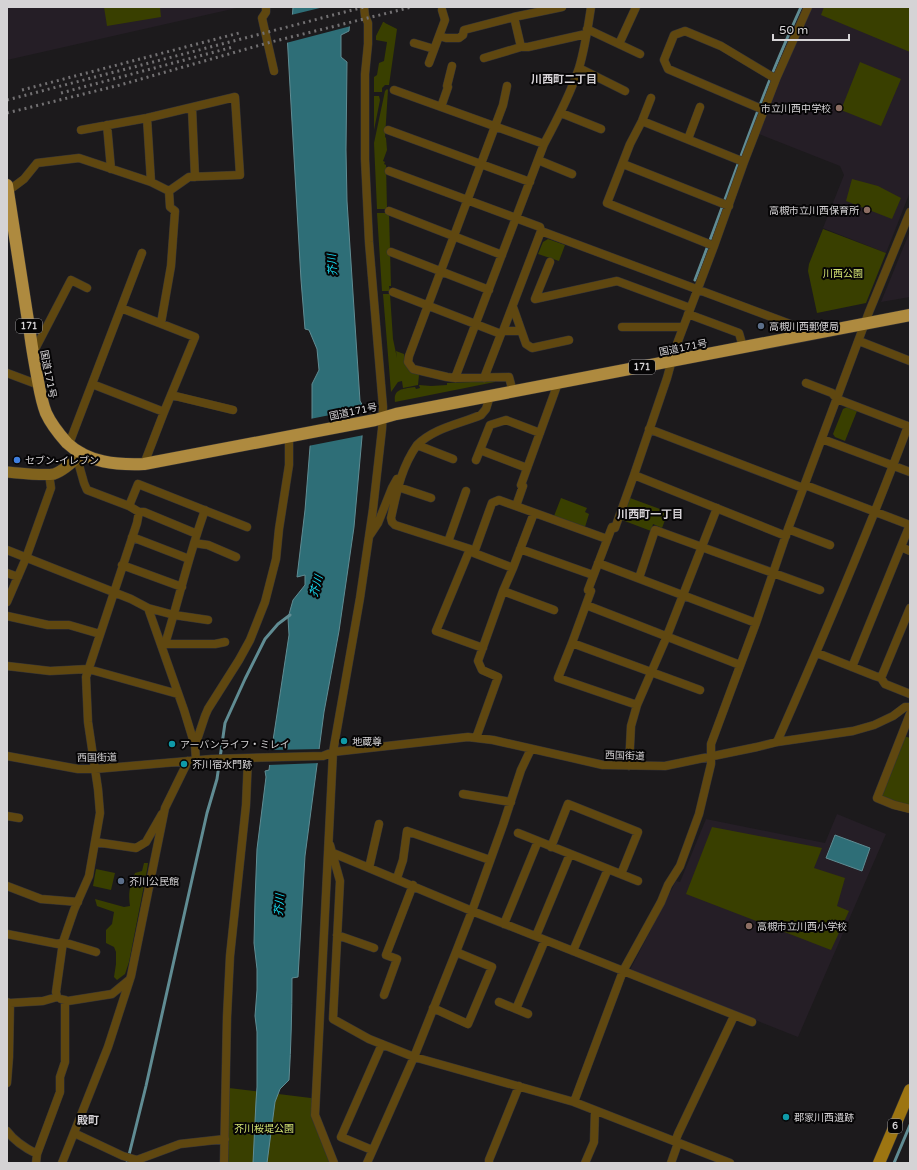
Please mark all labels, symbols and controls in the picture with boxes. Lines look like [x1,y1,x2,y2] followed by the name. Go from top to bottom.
[773,16,849,42] scale bar
[779,23,808,37] text: 50 m
[531,73,597,86] district label: 川西町二丁目
[761,103,831,115] place label: 市立川西中学校
[834,103,844,113] marker: 市立川西中学校
[769,205,859,217] place label: 高槻市立川西保育所
[862,205,872,215] marker: 高槻市立川西保育所
[325,253,340,276] water label: 芥川
[823,268,863,280] park label: 川西公園
[16,319,42,333] road number: 171
[756,321,766,331] marker: 高槻川西郵便局
[769,321,839,333] place label: 高槻川西郵便局
[658,337,708,359] street label: 国道171号
[37,349,59,399] street label: 国道171号
[629,360,655,374] road number: 171
[328,401,378,423] street label: 国道171号
[12,455,22,465] marker: セブン-イレブン
[25,455,99,467] place label: セブン-イレブン
[617,508,683,521] district label: 川西町一丁目
[307,573,326,598] water label: 芥川
[339,736,349,746] marker: 地蔵尊
[352,736,382,748] place label: 地蔵尊
[167,739,177,749] marker: アーバンライフ・ミレイ
[180,739,290,751] place label: アーバンライフ・ミレイ
[605,749,645,763] street label: 西国街道
[77,752,117,764] street label: 西国街道
[179,759,189,769] marker: 芥川宿水門跡
[192,759,252,771] place label: 芥川宿水門跡
[116,876,126,886] marker: 芥川公民館
[129,876,179,888] place label: 芥川公民館
[272,893,287,916] water label: 芥川
[744,921,754,931] marker: 高槻市立川西小学校
[757,921,847,933] place label: 高槻市立川西小学校
[781,1112,791,1122] marker: 郡家川西遺跡
[794,1112,854,1124] place label: 郡家川西遺跡
[77,1114,99,1127] district label: 殿町
[888,1119,902,1133] road number: 6
[234,1123,294,1135] park label: 芥川桜堤公園

